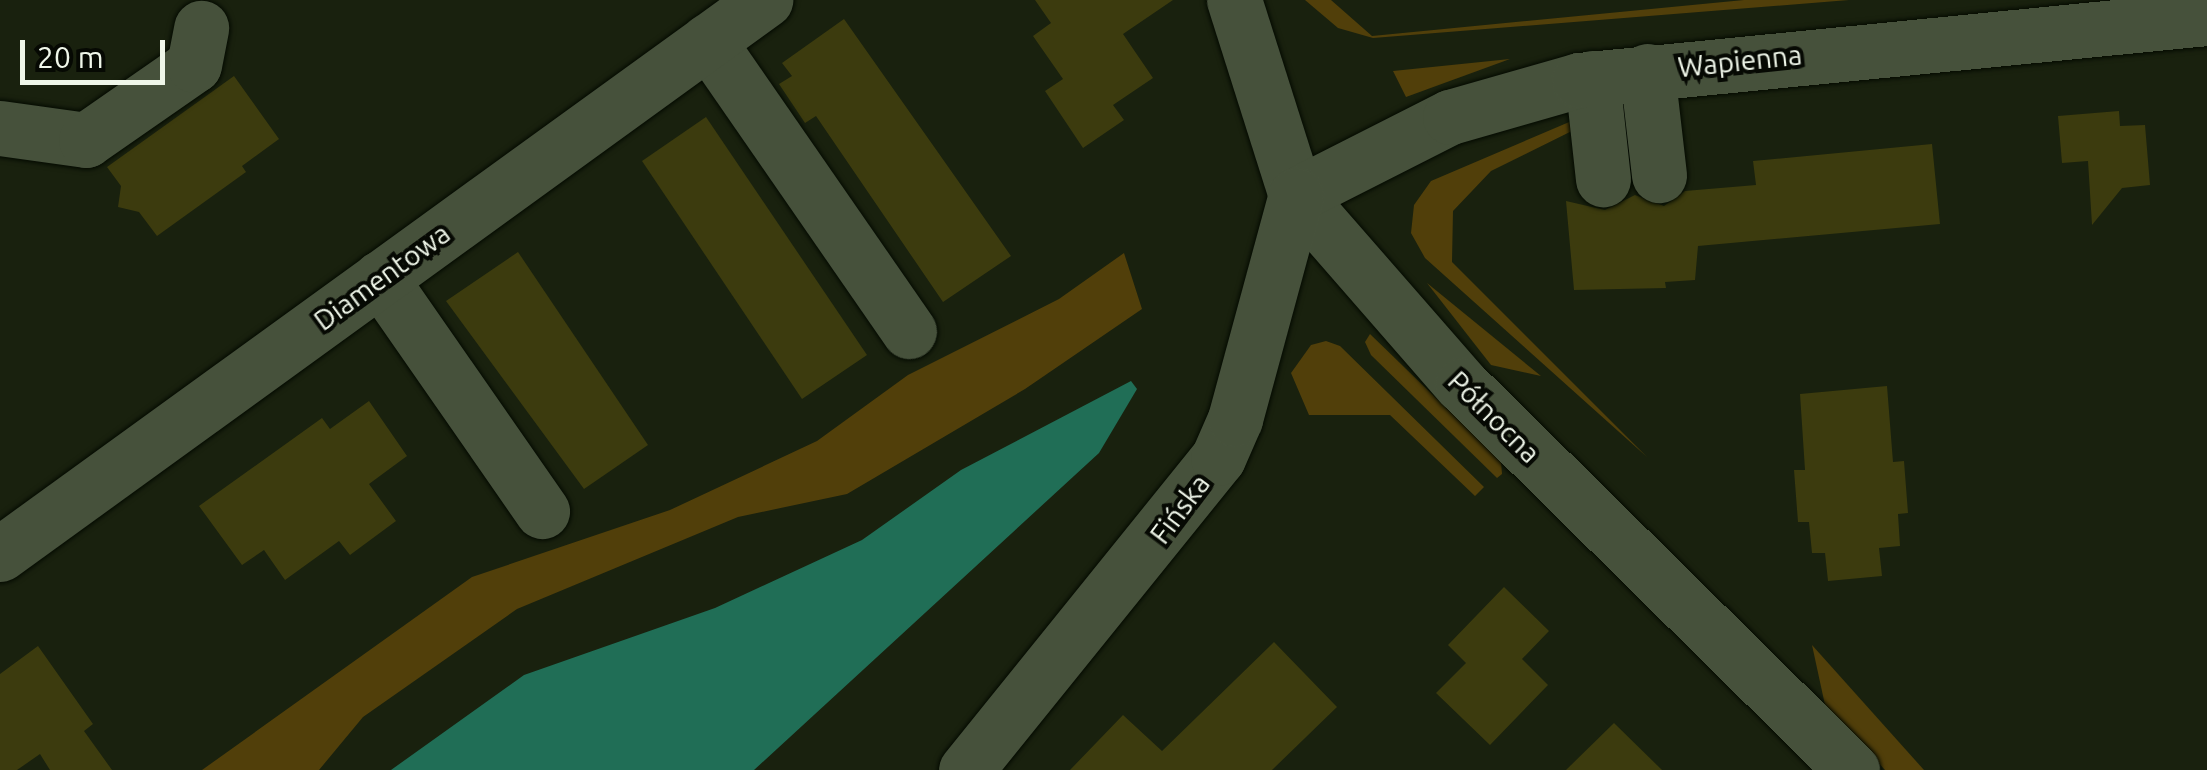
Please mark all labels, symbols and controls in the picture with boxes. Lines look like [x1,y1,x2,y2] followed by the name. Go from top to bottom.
[25,20,170,82] scale bar
[1676,38,1804,84] street label: Wapienna
[37,40,104,74] text: 20 m
[307,216,457,338] street label: Diamentowa
[1441,364,1547,470] street label: Północna
[1143,468,1217,550] street label: Fińska

